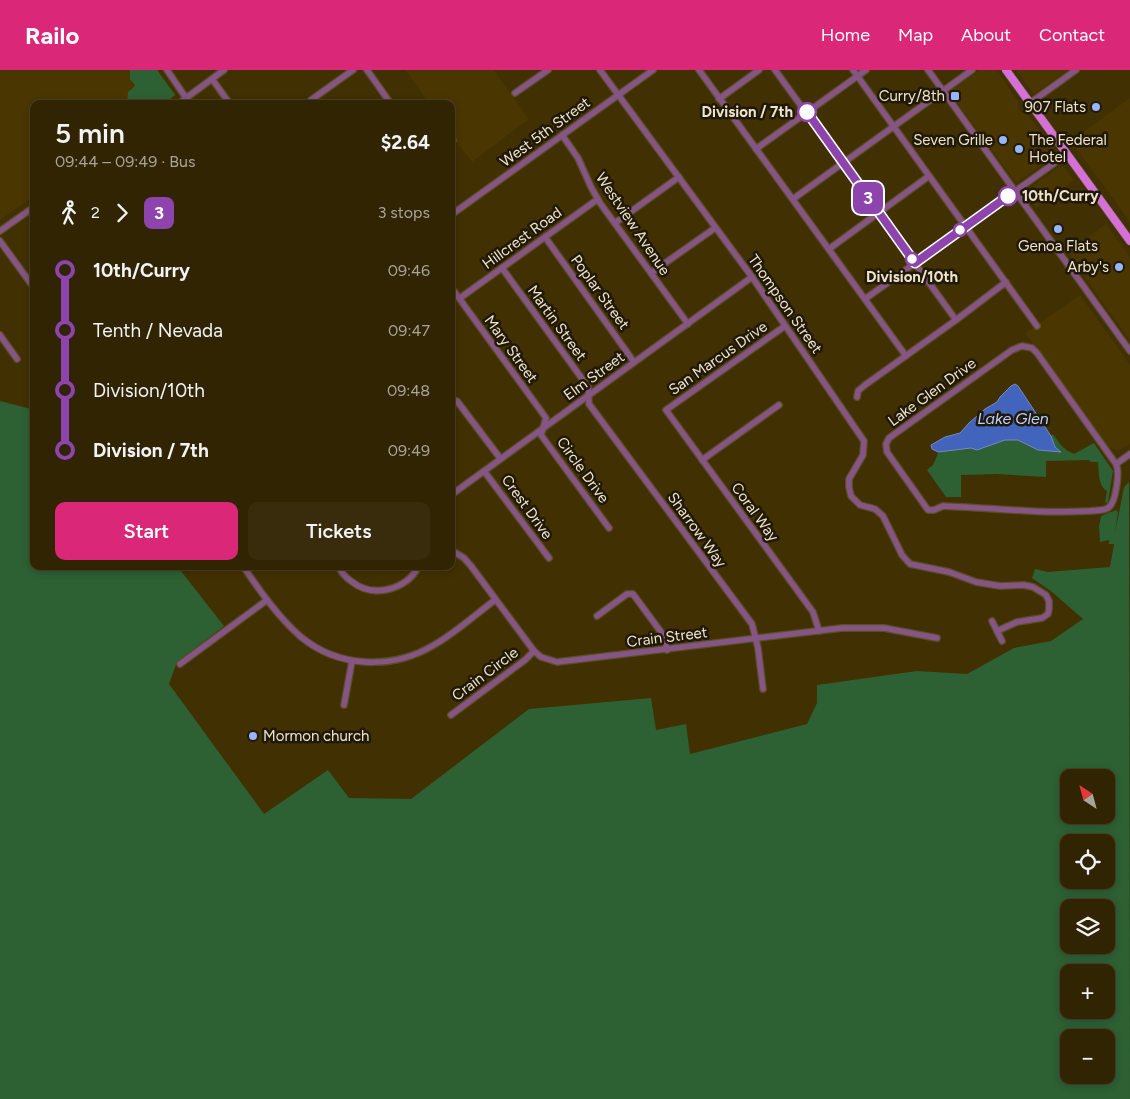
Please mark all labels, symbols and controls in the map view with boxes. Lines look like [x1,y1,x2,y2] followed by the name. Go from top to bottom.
[25,21,79,50] text: Railo
[821,24,870,46] text: Home
[898,24,933,46] text: Map
[961,24,1011,46] text: About
[1039,24,1105,46] text: Contact
[879,87,945,105] place label: Curry/8th
[949,90,961,102] marker: Curry/8th
[497,93,594,171] street label: West 5th Street
[1024,98,1086,116] place label: 907 Flats
[1090,101,1102,113] marker: 907 Flats
[797,102,817,122] marker: Division / 7th
[702,103,793,121] place label: Division / 7th
[55,116,125,150] text: 5 min
[381,131,430,154] text: $2.64
[913,131,993,149] place label: Seven Grille
[1029,131,1107,166] place label: The Federal Hotel
[997,134,1009,146] marker: Seven Grille
[1013,143,1025,155] marker: The Federal Hotel
[55,152,195,171] text: 09:44 – 09:49 · Bus
[592,169,674,279] street label: Westview Avenue
[852,182,884,214] line badge: 3
[998,186,1018,206] marker: 10th/Curry
[863,187,873,209] text: 3
[1022,187,1099,205] place label: 10th/Curry
[55,199,83,227] icon: walk
[108,199,136,227] icon: forward
[154,202,164,224] text: 3
[91,203,100,222] text: 2
[378,203,430,222] text: 3 stops
[479,203,565,273] street label: Hillcrest Road
[953,223,967,237] unlabelled marker
[1052,223,1064,235] marker: Genoa Flats
[1018,237,1098,255] place label: Genoa Flats
[567,251,633,333] street label: Poplar Street
[744,251,826,357] street label: Thompson Street
[905,252,919,266] marker: Division/10th
[1067,258,1109,276] place label: Arby's
[93,259,190,282] text: 10th/Curry
[388,261,430,280] text: 09:46
[1113,261,1125,273] marker: Arby's
[866,268,958,286] place label: Division/10th
[524,282,591,364] street label: Martin Street
[480,312,542,387] street label: Mary Street
[665,317,771,399] street label: San Marcus Drive
[93,319,223,342] text: Tenth / Nevada
[388,321,430,340] text: 09:47
[560,348,628,404] street label: Elm Street
[885,354,979,430] street label: Lake Glen Drive
[93,379,205,402] text: Division/10th
[387,381,430,400] text: 09:48
[977,409,1049,428] water label: Lake Glen
[553,433,613,507] street label: Circle Drive
[93,439,209,462] text: Division / 7th
[388,441,430,460] text: 09:49
[498,471,556,543] street label: Crest Drive
[728,479,782,545] street label: Coral Way
[664,489,730,571] street label: Sharrow Way
[55,502,238,560] button: Start
[248,502,430,560] button: Tickets
[626,623,709,651] street label: Crain Street
[448,643,522,705] street label: Crain Circle
[263,727,369,745] place label: Mormon church
[247,730,259,742] marker: Mormon church
[1060,769,1115,824] north arrow
[1060,769,1115,1084] map controls
[1060,834,1115,889] button: locate
[1060,899,1115,954] button: layers
[1060,964,1115,1019] button: +
[1060,1029,1115,1084] button: −

